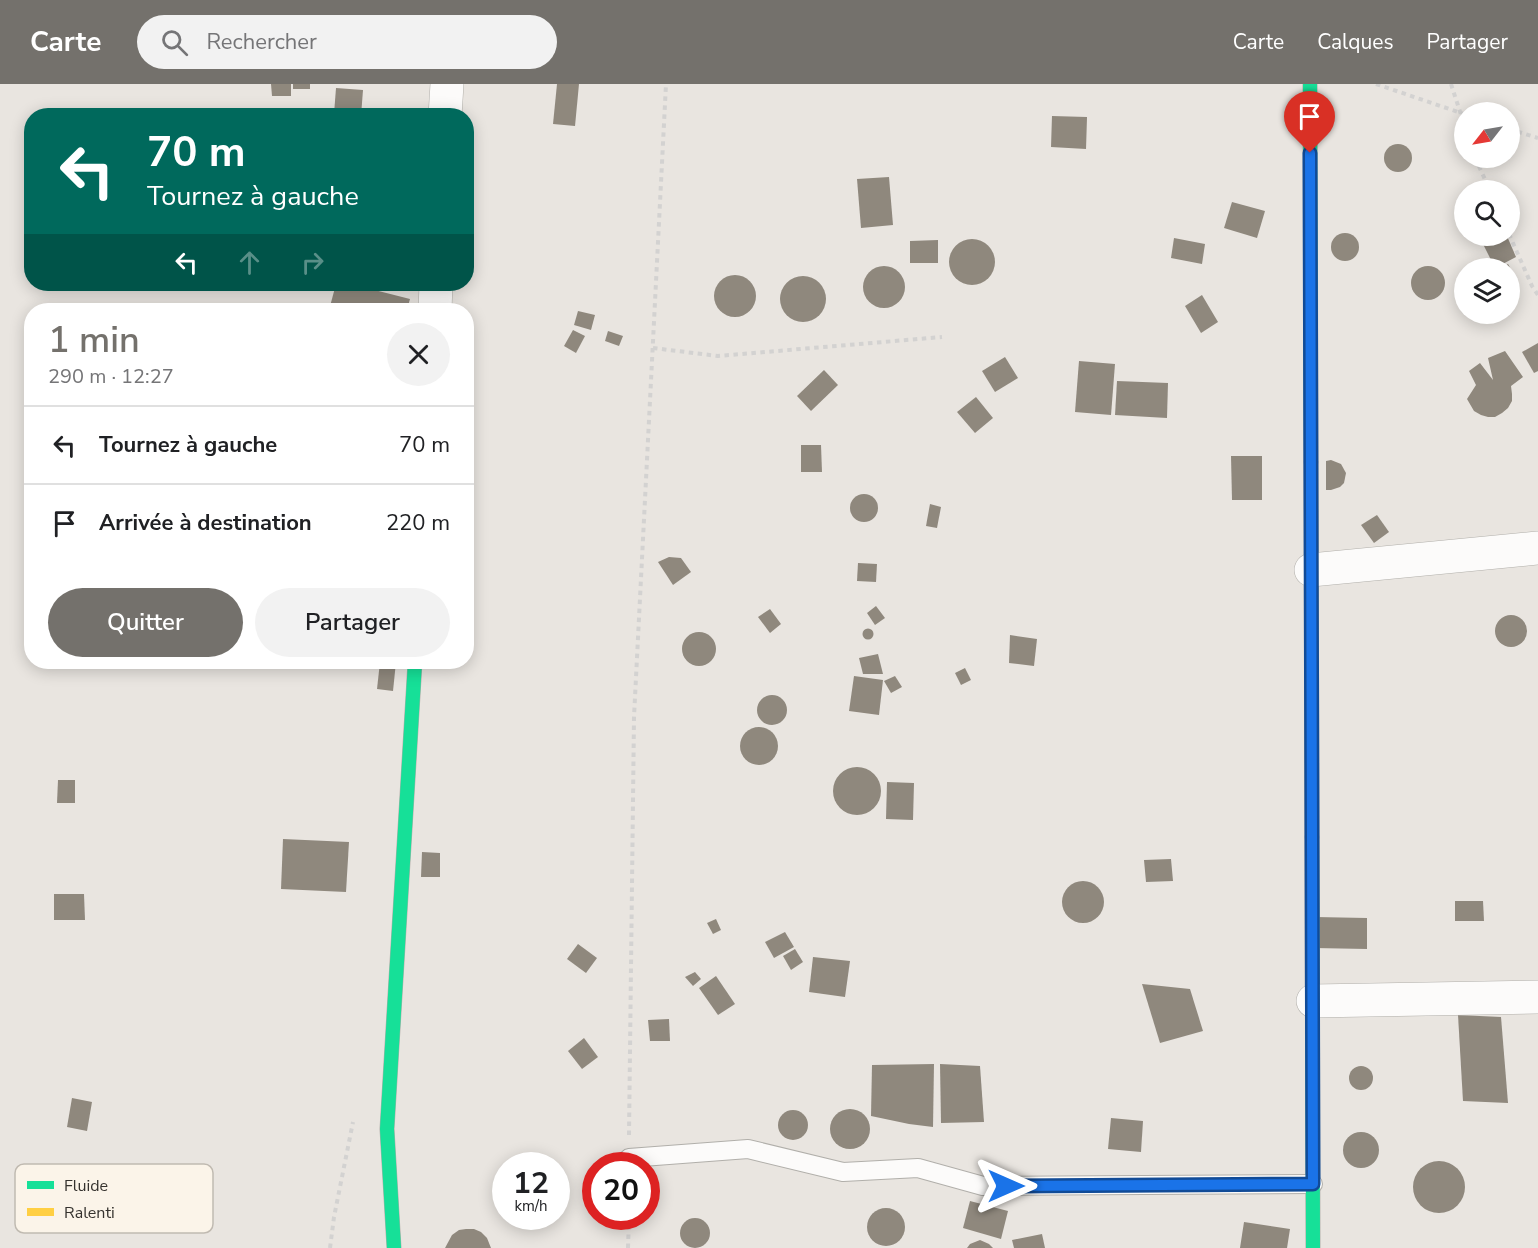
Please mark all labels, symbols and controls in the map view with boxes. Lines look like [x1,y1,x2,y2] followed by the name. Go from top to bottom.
[137,15,557,69] search box
[30,23,101,61] text: Carte
[158,26,191,59] icon: search
[206,27,317,57] text: Rechercher
[1233,28,1284,56] text: Carte
[1317,28,1394,56] text: Calques
[1427,28,1508,56] text: Partager
[1284,91,1335,153] pin
[1293,100,1326,133] icon: arrive
[1454,102,1520,168] north arrow
[1454,102,1520,324] map controls
[147,124,246,181] text: 70 m
[48,132,126,210] icon: left
[147,178,359,215] text: Tournez à gauche
[1454,180,1520,246] button: search
[170,246,203,279] icon: left
[233,246,266,279] icon: ahead
[296,246,329,279] icon: right
[1454,258,1520,324] button: layers
[48,316,140,365] text: 1 min
[387,323,450,386] button: close
[48,363,174,390] text: 290 m · 12:27
[48,429,81,462] icon: left
[99,430,277,460] text: Tournez à gauche
[399,430,450,460] text: 70 m
[48,507,81,540] icon: arrive
[99,508,312,538] text: Arrivée à destination
[386,508,450,538] text: 220 m
[48,588,243,657] button: Quitter
[255,588,450,657] button: Partager
[582,1152,660,1230] speed limit sign: 20
[974,1154,1038,1218] position arrow
[513,1163,549,1204] text: 12
[15,1164,213,1233] legend
[64,1175,108,1197] text: Fluide
[514,1196,548,1216] text: km/h
[64,1202,115,1224] text: Ralenti

